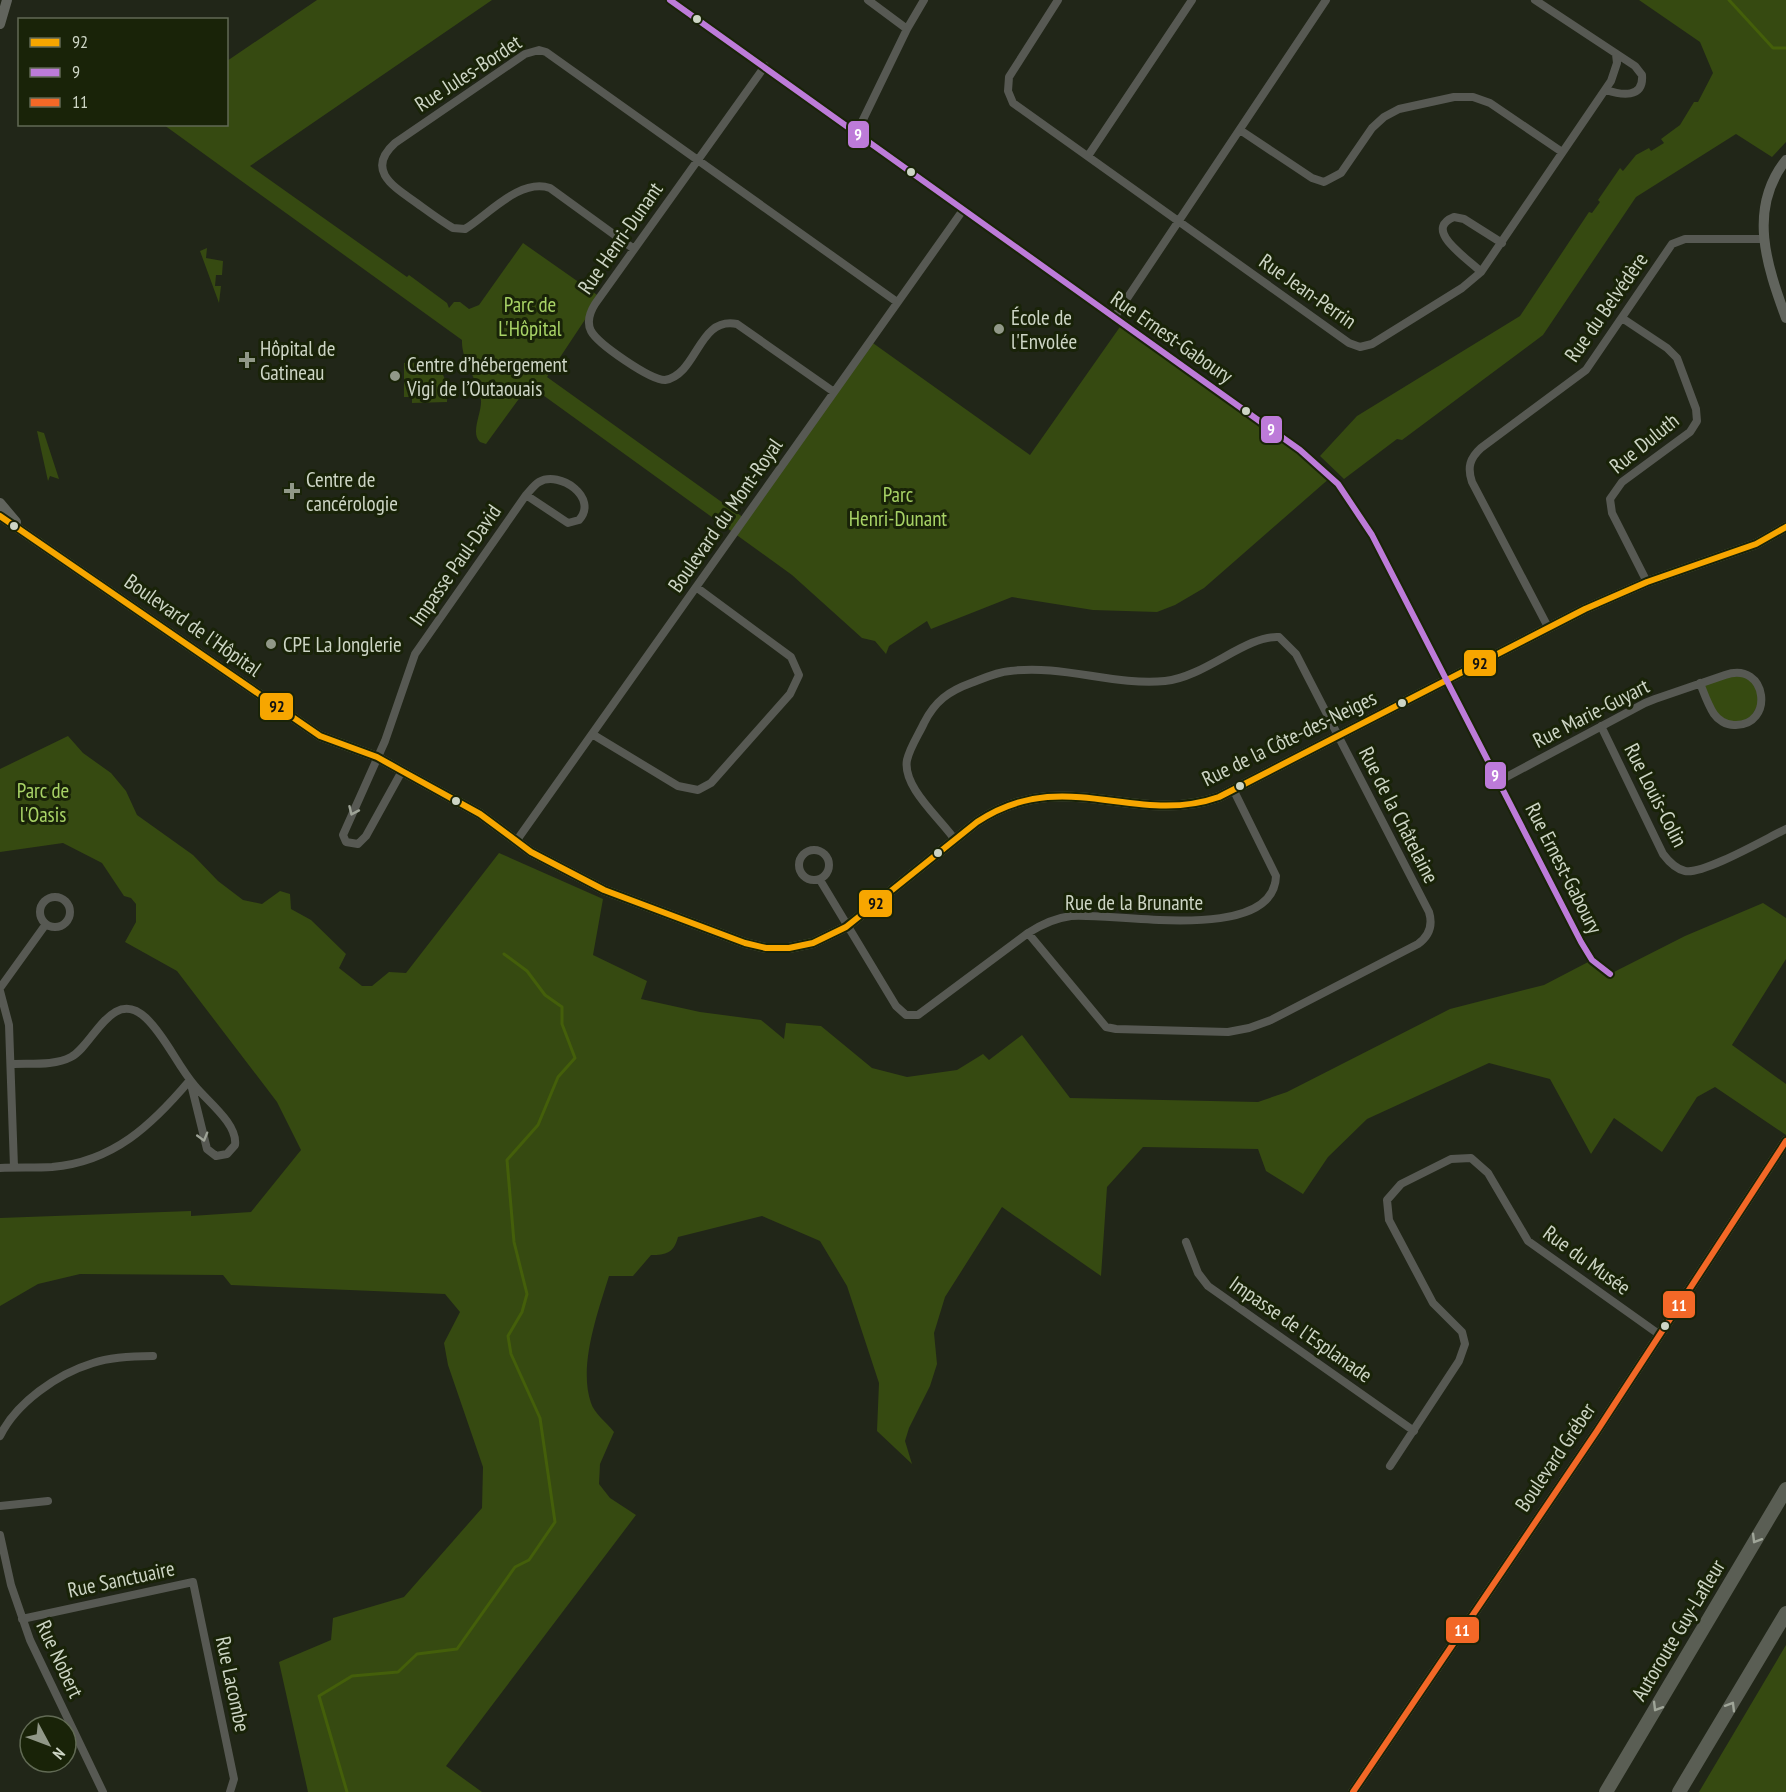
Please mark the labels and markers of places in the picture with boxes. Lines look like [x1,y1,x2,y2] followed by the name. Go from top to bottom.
[691,13,703,25] unlabelled marker
[905,166,917,178] unlabelled marker
[1011,304,1077,355] place label: École de l'Envolée
[992,322,1006,336] marker: École de l'Envolée
[260,335,335,386] place label: Hôpital de Gatineau
[238,351,256,369] marker: Hôpital de Gatineau
[406,351,568,402] place label: Centre d’hébergement Vigi de l’Outaouais
[388,369,402,383] marker: Centre d’hébergement Vigi de l’Outaouais
[1240,405,1252,417] unlabelled marker
[306,466,398,517] place label: Centre de cancérologie
[283,482,301,500] marker: Centre de cancérologie
[8,520,20,532] unlabelled marker
[283,631,402,658] place label: CPE La Jonglerie
[264,637,278,651] marker: CPE La Jonglerie
[1396,697,1408,709] unlabelled marker
[1234,780,1246,792] unlabelled marker
[450,795,462,807] unlabelled marker
[932,847,944,859] unlabelled marker
[1659,1320,1671,1332] unlabelled marker

